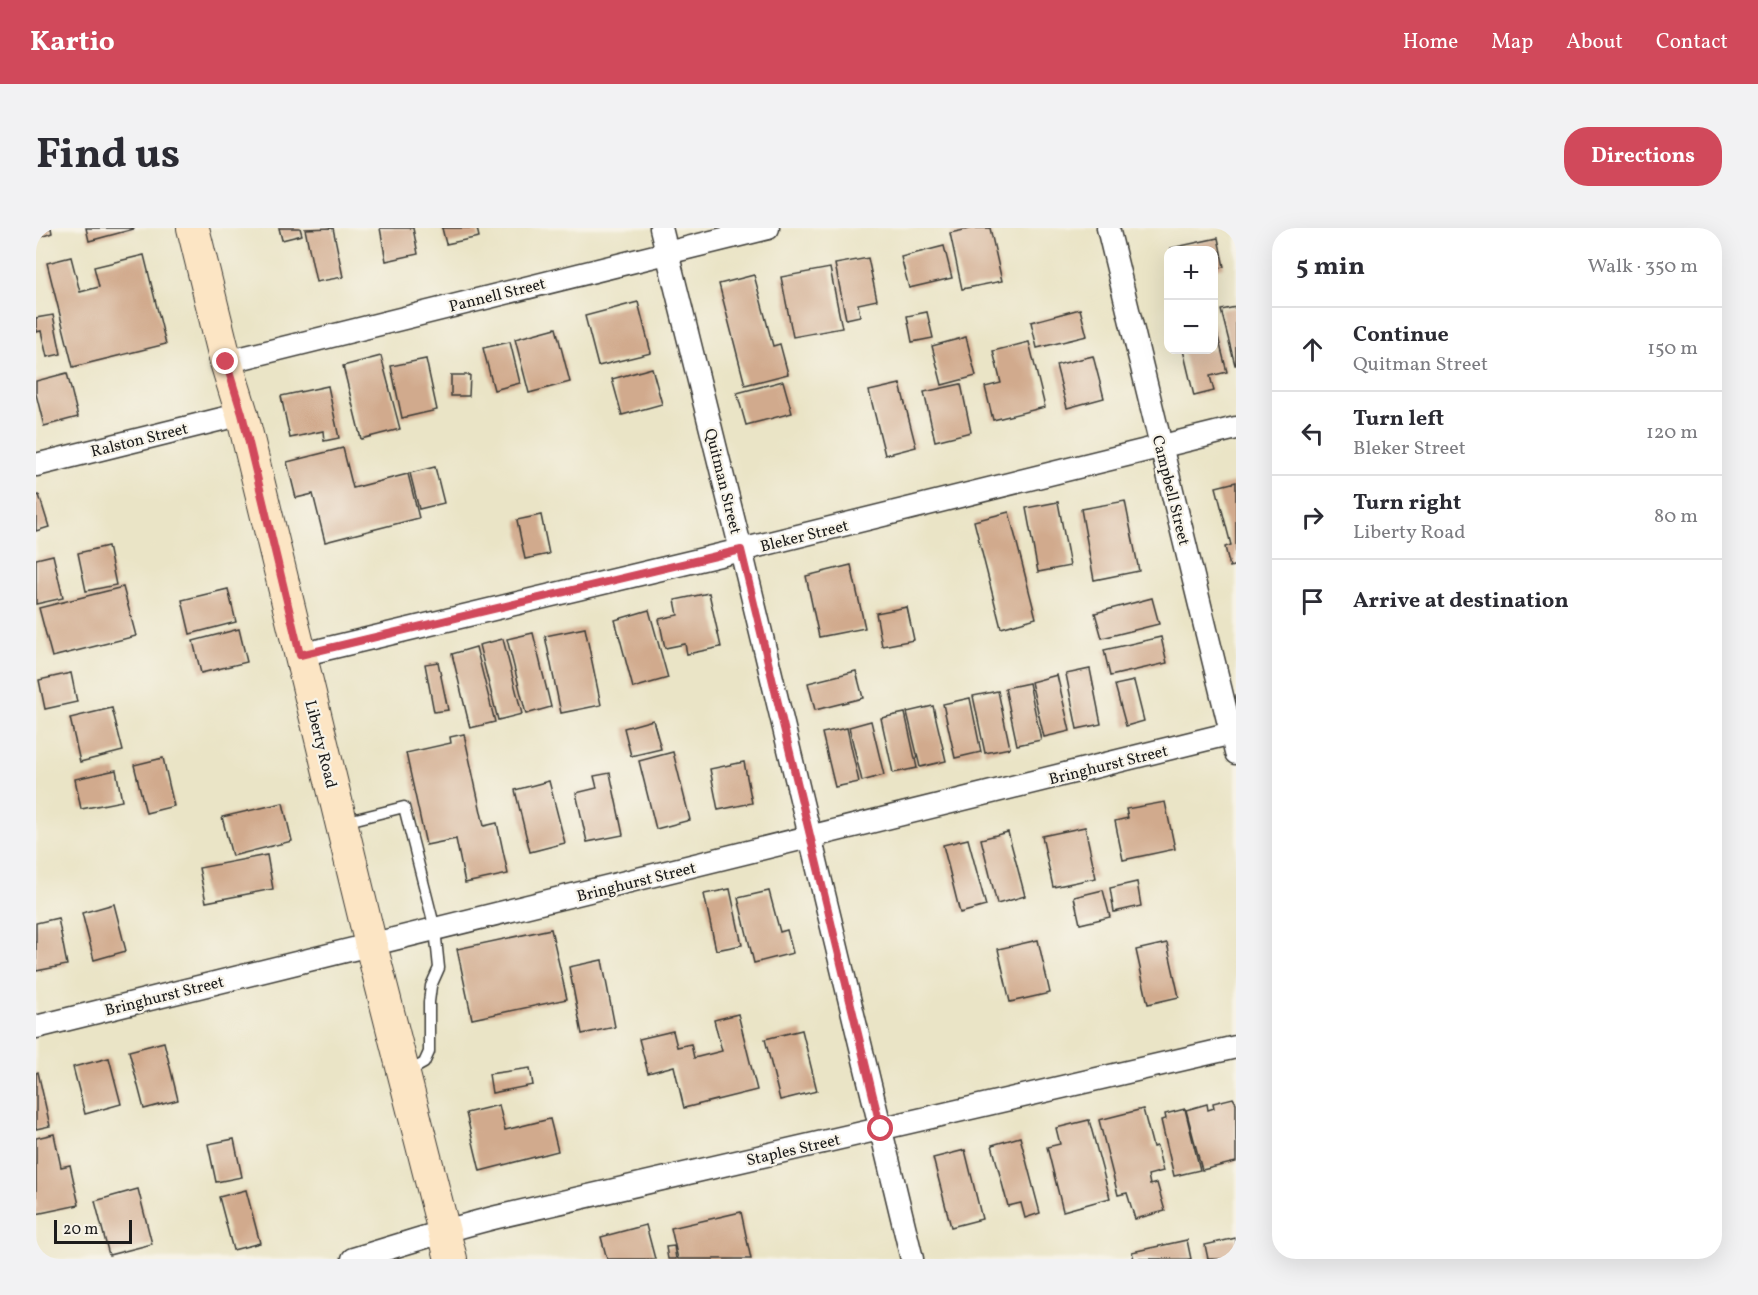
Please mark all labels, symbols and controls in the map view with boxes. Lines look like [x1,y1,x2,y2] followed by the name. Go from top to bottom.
[30,23,115,62] text: Kartio
[1403,28,1458,57] text: Home
[1491,28,1533,57] text: Map
[1566,28,1623,57] text: About
[1656,28,1728,57] text: Contact
[36,127,180,186] text: Find us
[1564,127,1722,186] button: Directions
[1164,246,1218,354] map controls
[1164,246,1218,300] button: +
[1296,249,1365,285] text: 5 min
[1587,253,1698,281] text: Walk · 350 m
[447,273,548,319] street label: Pannell Street
[1164,300,1218,354] button: −
[1353,320,1449,351] text: Continue
[1296,333,1329,366] icon: ahead
[1647,335,1698,363] text: 150 m
[212,348,238,374] route end
[1353,351,1488,379] text: Quitman Street
[1353,404,1444,435] text: Turn left
[1296,417,1329,450] icon: left
[89,418,191,464] street label: Ralston Street
[1646,419,1698,447] text: 120 m
[698,426,746,537] street label: Quitman Street
[1146,433,1194,548] street label: Campbell Street
[1353,435,1466,463] text: Bleker Street
[1353,488,1461,519] text: Turn right
[1296,501,1329,534] icon: right
[1654,503,1698,531] text: 80 m
[758,515,851,559] street label: Bleker Street
[1353,519,1465,547] text: Liberty Road
[1296,585,1329,618] icon: arrive
[1353,586,1569,617] text: Arrive at destination
[299,698,342,791] street label: Liberty Road
[1047,740,1171,791] street label: Bringhurst Street
[575,857,699,908] street label: Bringhurst Street
[103,971,227,1022] street label: Bringhurst Street
[867,1115,893,1141] route start
[744,1129,843,1172] street label: Staples Street
[54,1217,132,1244] scale bar
[63,1219,98,1241] text: 20 m

